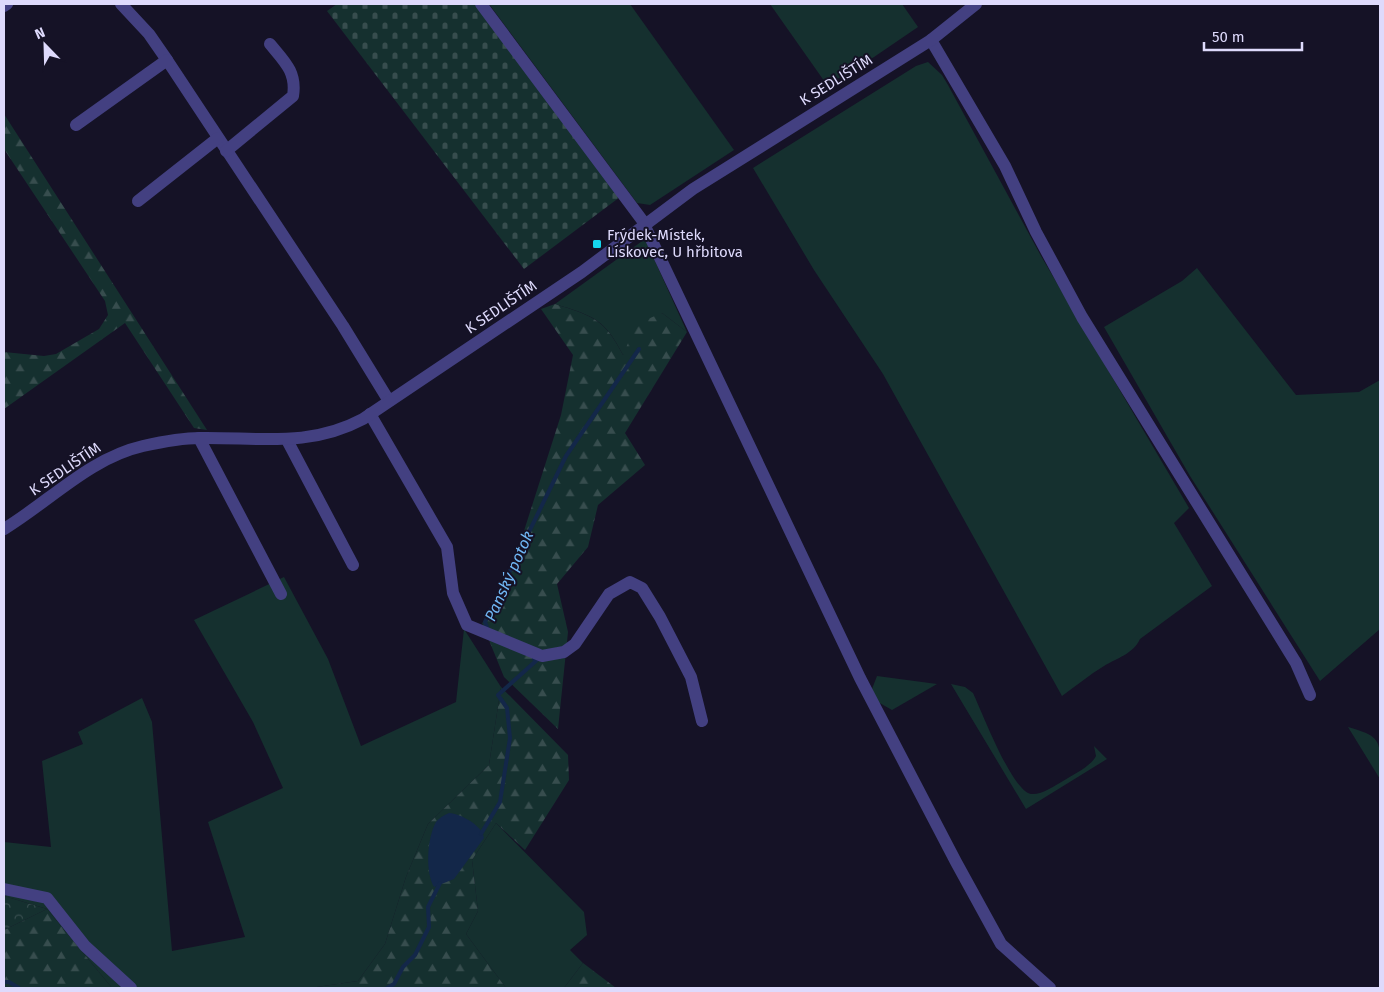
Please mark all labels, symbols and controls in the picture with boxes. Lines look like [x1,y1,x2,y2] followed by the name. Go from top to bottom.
[20,20,70,70] north arrow
[1204,20,1302,52] scale bar
[33,24,48,43] text: N
[1212,28,1245,46] text: 50 m
[796,51,876,109] street label: K SEDLIŠTÍM
[607,226,743,261] place label: Frýdek-Místek, Lískovec, U hřbitova
[591,238,603,250] marker: Frýdek-Místek, Lískovec, U hřbitova
[462,277,540,337] street label: K SEDLIŠTÍM
[26,439,104,499] street label: K SEDLIŠTÍM
[481,528,538,624] water label: Panský potok

